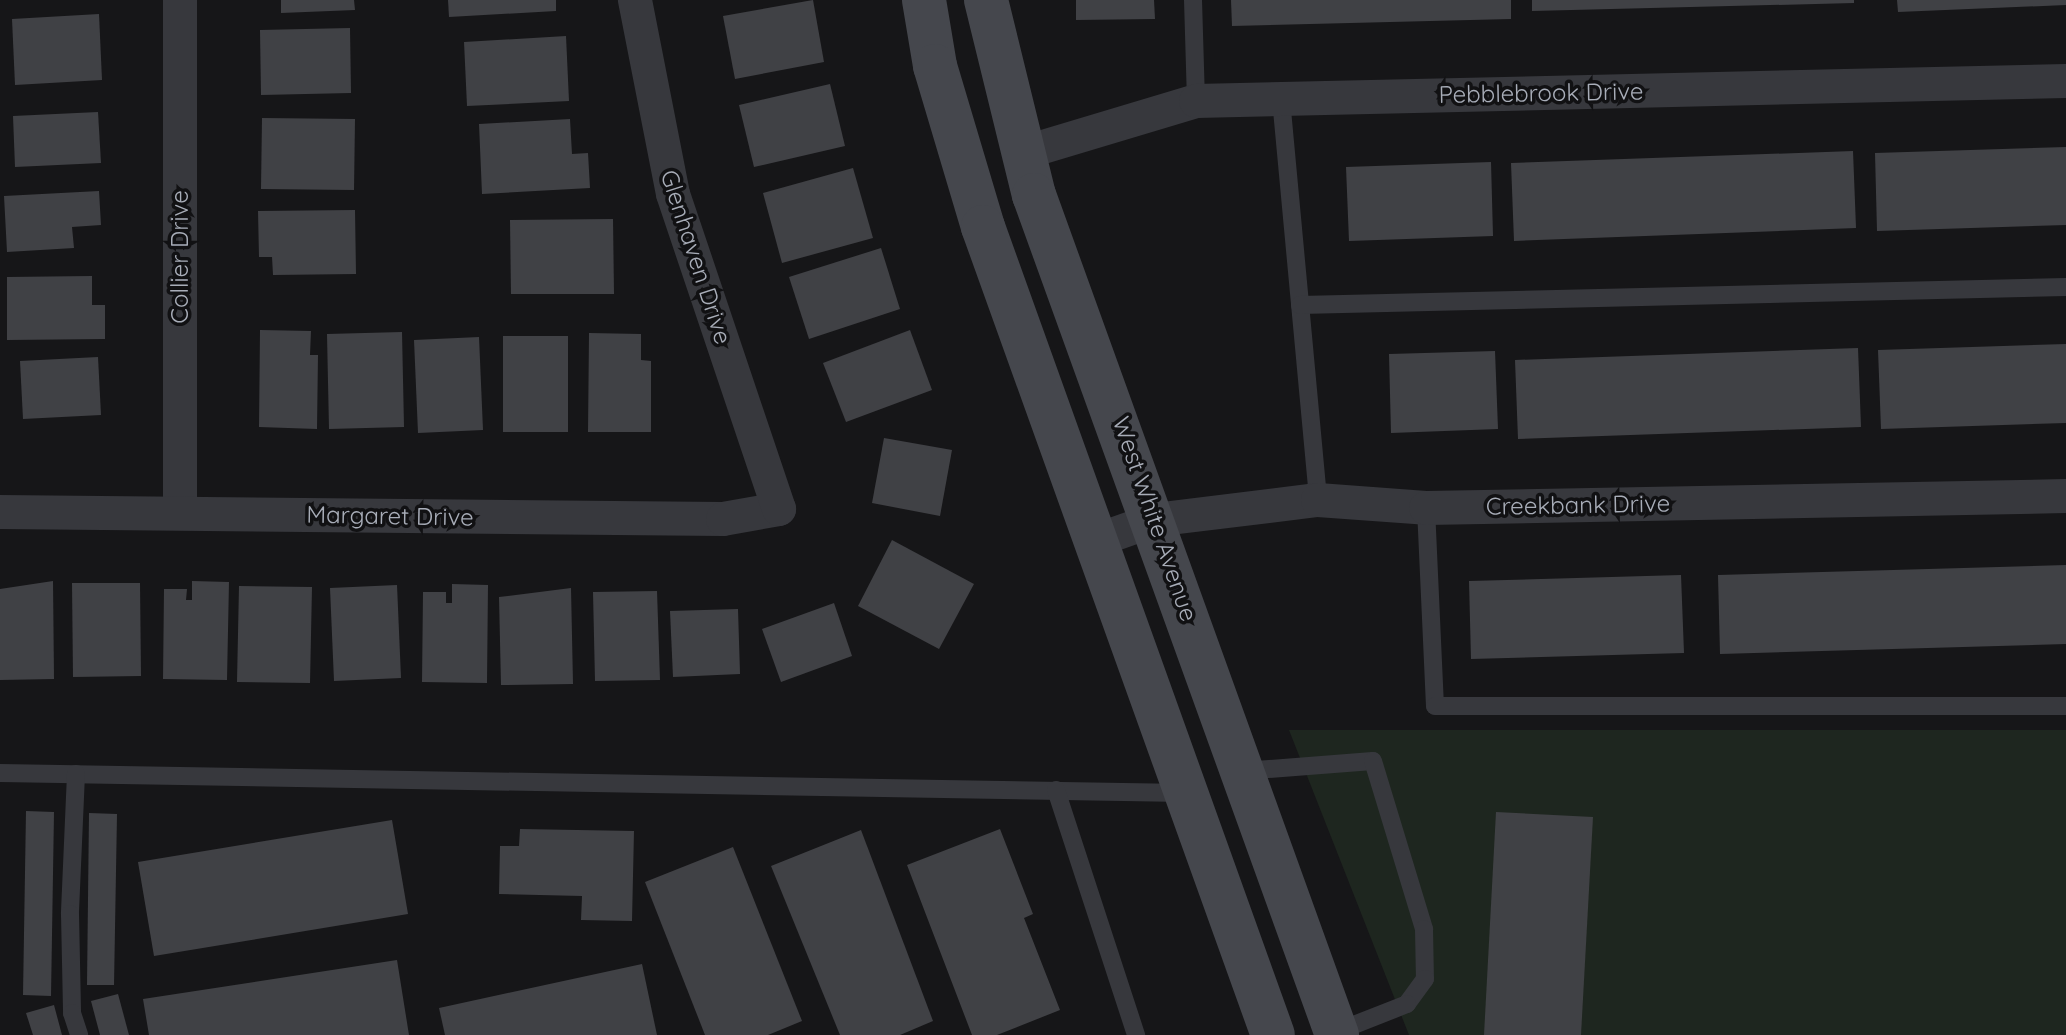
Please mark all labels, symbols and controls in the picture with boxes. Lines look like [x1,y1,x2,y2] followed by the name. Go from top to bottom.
[1438,77,1644,109] street label: Pebblebrook Drive
[654,166,738,348] street label: Glenhaven Drive
[166,190,194,324] street label: Collier Drive
[1106,413,1204,625] street label: West White Avenue
[1486,489,1670,521] street label: Creekbank Drive
[306,500,474,532] street label: Margaret Drive

